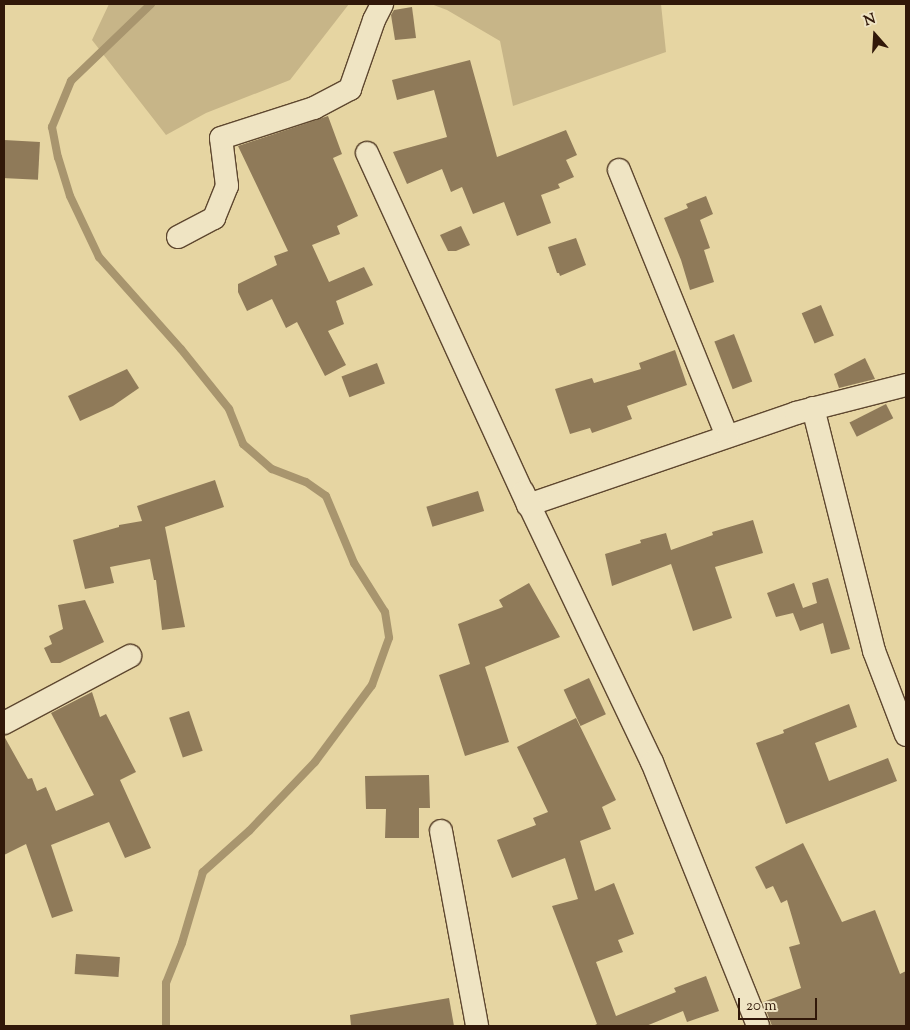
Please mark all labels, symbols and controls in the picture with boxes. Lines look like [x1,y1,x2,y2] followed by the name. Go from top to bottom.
[850,10,900,60] north arrow
[862,10,879,32] text: N
[740,988,819,1020] scale bar
[746,996,777,1017] text: 20 m

